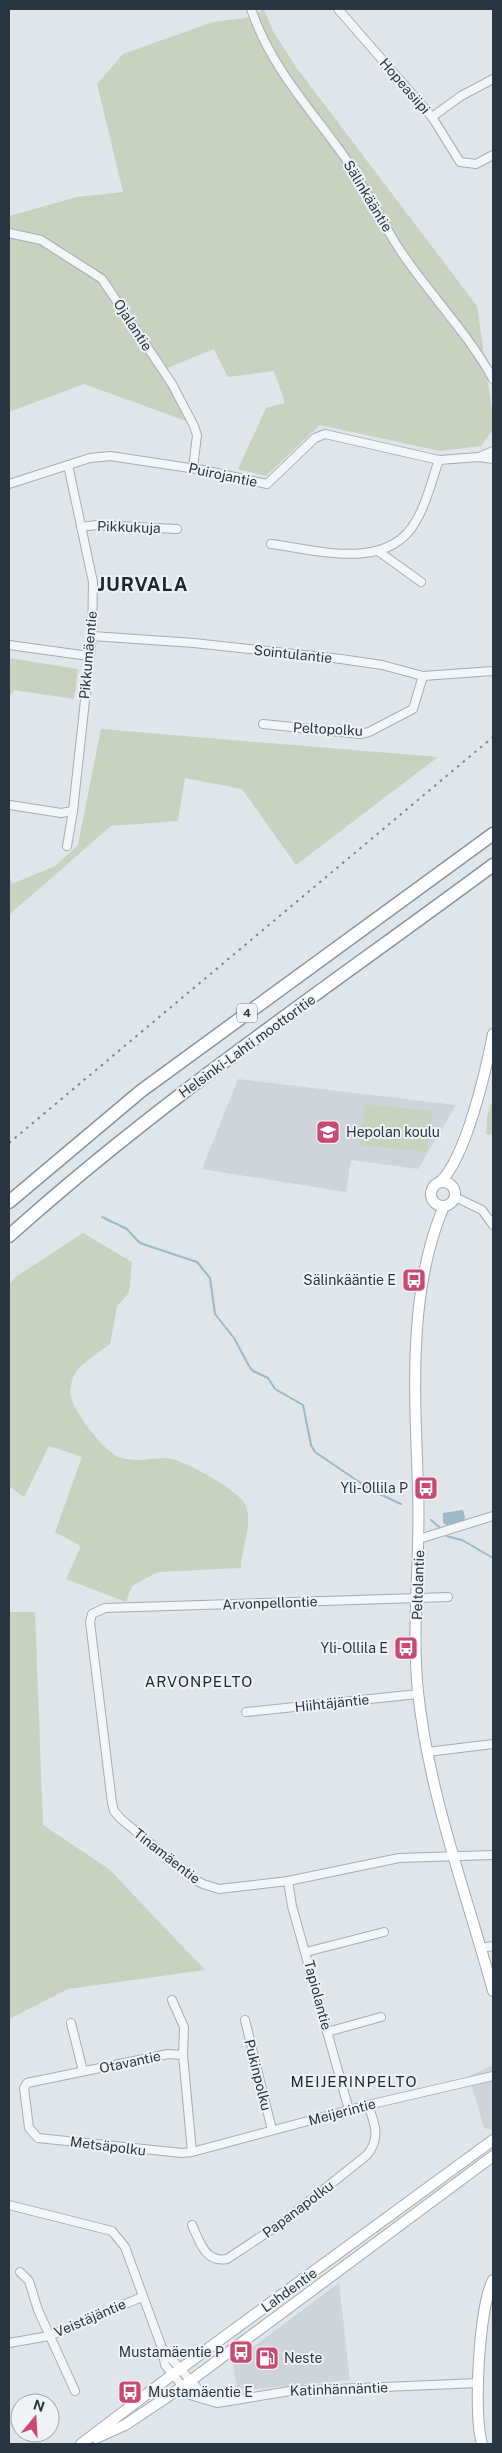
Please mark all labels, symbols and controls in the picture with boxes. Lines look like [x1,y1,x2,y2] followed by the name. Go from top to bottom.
[377,55,433,117] street label: Hopeasiipi
[340,157,396,235] street label: Sälinkääntie
[110,296,156,354] street label: Ojalantie
[187,460,259,490] street label: Puirojantie
[97,518,161,536] street label: Pikkukuja
[97,573,189,595] district label: JURVALA
[76,610,100,700] street label: Pikkumäentie
[253,642,333,666] street label: Sointulantie
[293,719,363,739] street label: Peltopolku
[176,991,318,1101] street label: Helsinki-Lahti moottoritie
[237,1004,257,1022] road number: 4
[315,1119,341,1145] school or university icon: Hepolan koulu
[346,1124,440,1140] place label: Hepolan koulu
[401,1267,427,1293] bus stop icon: Sälinkääntie E
[303,1272,396,1288] place label: Sälinkääntie E
[413,1475,439,1501] bus stop icon: Yli-Ollila P
[340,1480,408,1496] place label: Yli-Ollila P
[409,1550,427,1620] street label: Peltolantie
[222,1593,318,1613] street label: Arvonpellontie
[393,1635,419,1661] bus stop icon: Yli-Ollila E
[321,1640,388,1656] place label: Yli-Ollila E
[145,1673,253,1690] district label: ARVONPELTO
[294,1691,370,1715] street label: Hiihtäjäntie
[131,1825,204,1887] street label: Tinamäentie
[301,1958,335,2032] street label: Tapiolantie
[241,2038,275,2112] street label: Pukinpolku
[98,2048,162,2076] street label: Otavantie
[291,2073,417,2090] district label: MEIJERINPELTO
[307,2095,377,2129] street label: Meijerintie
[69,2133,147,2159] street label: Metsäpolku
[259,2177,337,2241] street label: Papanapolku
[258,2265,320,2315] street label: Lahdentie
[52,2296,128,2340] street label: Veistäjäntie
[228,2339,254,2365] bus stop icon: Mustamäentie P
[119,2344,224,2360] place label: Mustamäentie P
[254,2345,280,2371] fuel station icon: Neste
[284,2350,323,2366] place label: Neste
[117,2379,143,2405] bus stop icon: Mustamäentie E
[290,2379,388,2399] street label: Katinhännäntie
[148,2384,253,2400] place label: Mustamäentie E
[10,2393,60,2443] north arrow
[31,2396,47,2415] text: N

